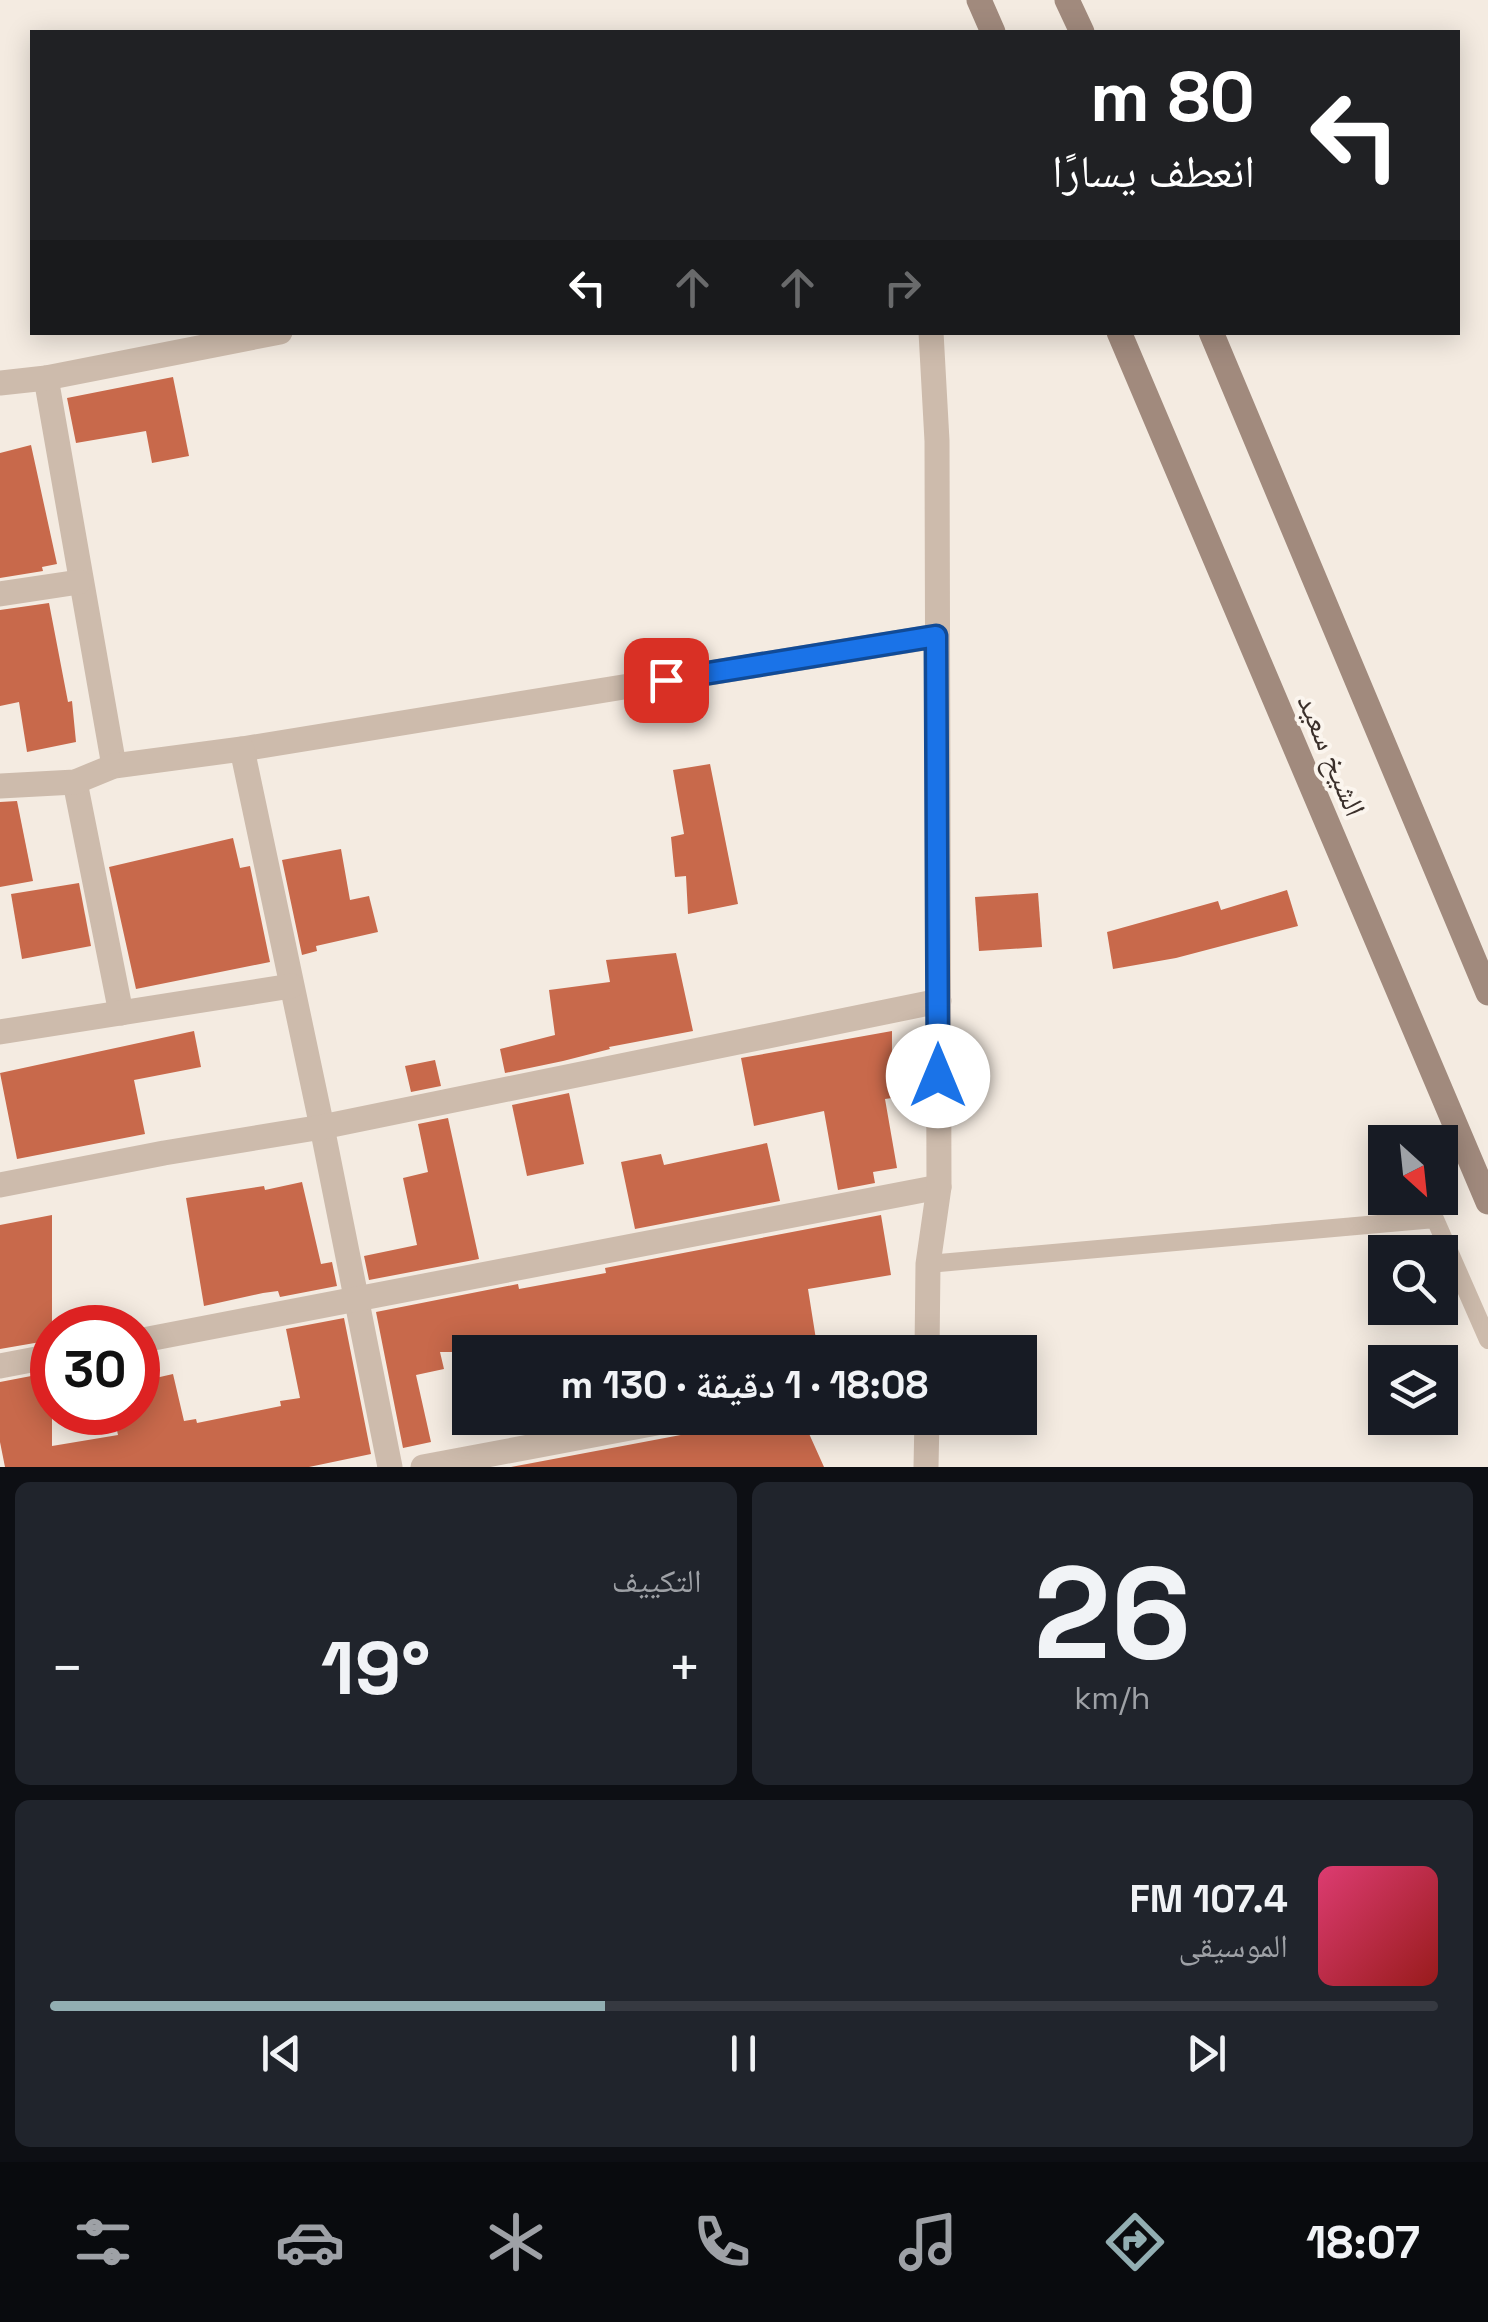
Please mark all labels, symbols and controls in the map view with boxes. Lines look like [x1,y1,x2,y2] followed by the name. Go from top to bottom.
[1090,52,1255,141] text: 80 m
[1290,70,1420,200] icon: left
[1052,143,1255,200] text: انعطف يسارًا
[560,260,615,315] icon: left
[665,260,720,315] icon: ahead
[770,260,825,315] icon: ahead
[875,260,930,315] icon: right
[624,638,709,723] pin
[639,653,694,708] icon: arrive
[1289,688,1375,822] street label: الشيخ سعيد
[886,1024,990,1128] position arrow
[1368,1125,1458,1215] north arrow
[1368,1125,1458,1435] map controls
[1368,1235,1458,1325] button: search
[30,1305,160,1435] speed limit sign: 30
[1368,1345,1458,1435] button: layers
[561,1361,928,1409] text: 18:08 · 1 دقيقة · 130 m
[1033,1530,1191,1696] text: 26
[612,1561,702,1601] text: التكييف
[321,1620,431,1716] text: 19°
[50,1633,84,1703] text: −
[667,1633,702,1703] text: +
[1074,1678,1150,1718] text: km/h
[1130,1875,1288,1923] text: 107.4 FM
[1178,1926,1288,1966] text: الموسيقى
[254,2026,309,2081] icon: previous
[716,2026,771,2081] icon: pause
[1179,2026,1234,2081] icon: next
[68,2207,138,2277] icon: filters
[275,2207,345,2277] icon: car
[481,2207,551,2277] icon: climate
[687,2207,757,2277] icon: phone
[893,2207,963,2277] icon: music
[1100,2207,1170,2277] icon: directions
[1306,2214,1420,2271] text: 18:07

